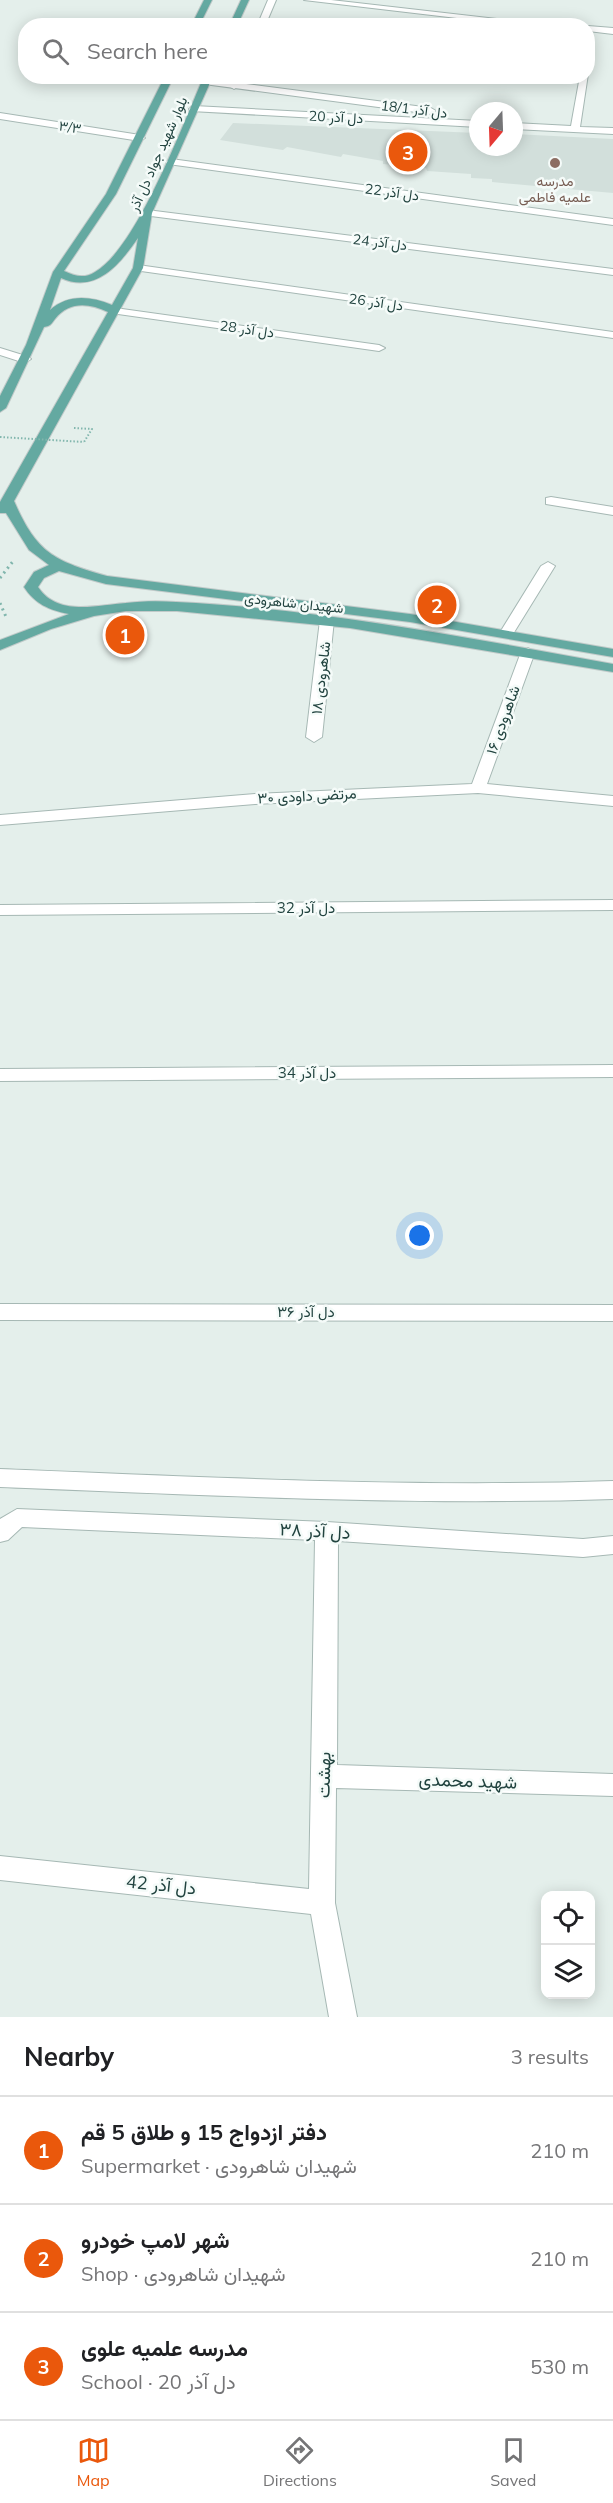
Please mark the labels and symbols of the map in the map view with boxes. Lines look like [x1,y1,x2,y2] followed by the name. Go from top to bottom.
[124,94,192,216] street label: بلوار شهید جواد دل آذر
[380,96,449,123] street label: دل آذر 18/1
[469,102,523,156] north arrow
[308,107,364,128] street label: دل آذر 20
[58,116,82,138] street label: ۳/۳
[388,130,428,174] pin: 3
[548,156,562,170] marker: مدرسه علمیه فاطمی
[519,172,591,206] place label: مدرسه علمیه فاطمی
[364,179,421,206] street label: دل آذر 22
[352,230,408,255] street label: دل آذر 24
[348,289,405,316] street label: دل آذر 26
[219,316,276,343] street label: دل آذر 28
[418,582,456,628] pin: 2
[244,589,344,617] street label: شهیدان شاهرودی
[106,612,144,658] pin: 1
[307,640,335,716] street label: شاهرودی ۱۸
[481,683,525,757] street label: شاهرودی ۱۶
[257,783,357,809] street label: ۳۰ مرتضی داودی
[277,898,335,917] street label: دل آذر 32
[278,1063,336,1082] street label: دل آذر 34
[405,1221,434,1250] your location
[277,1302,335,1321] street label: دل آذر ۳۶
[279,1517,351,1544] street label: دل آذر ۳۸
[312,1752,335,1798] street label: بهشت
[418,1767,518,1794] street label: شهید محمدی
[125,1869,197,1900] street label: دل آذر 42

